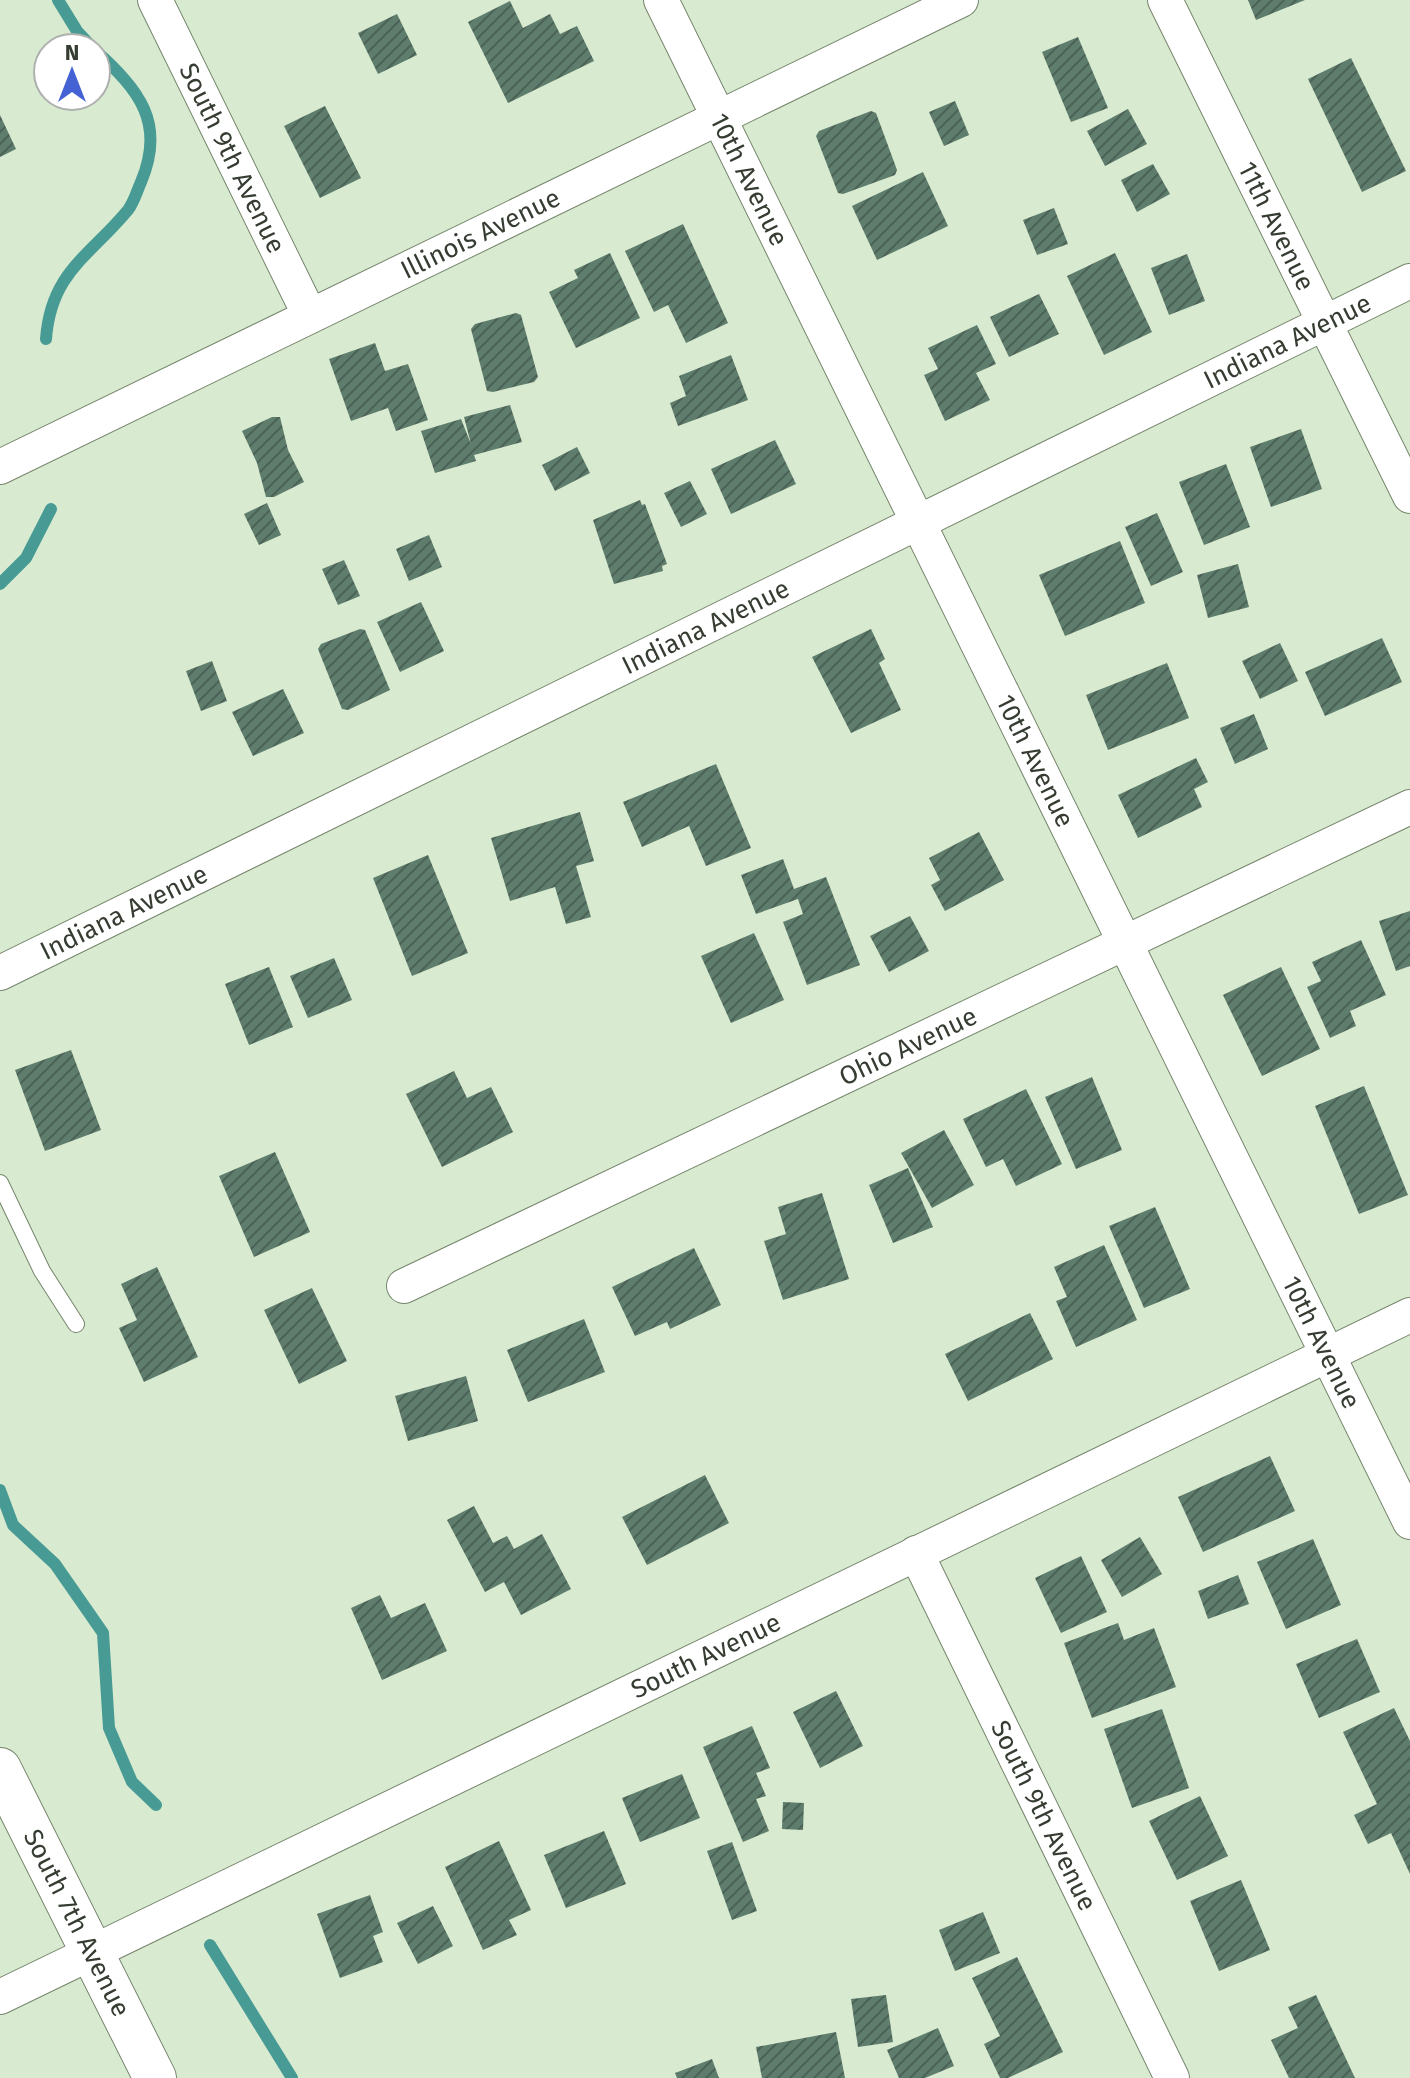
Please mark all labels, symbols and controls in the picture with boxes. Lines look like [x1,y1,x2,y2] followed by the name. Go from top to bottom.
[32,32,112,112] north arrow
[65,39,79,66] text: N
[172,58,292,258] street label: South 9th Avenue
[703,108,794,251] street label: 10th Avenue
[1231,157,1321,296] street label: 11th Avenue
[396,182,565,286] street label: Illinois Avenue
[1199,288,1376,396] street label: Indiana Avenue
[617,573,795,681] street label: Indiana Avenue
[989,690,1081,832] street label: 10th Avenue
[35,859,213,967] street label: Indiana Avenue
[834,1001,982,1093] street label: Ohio Avenue
[1275,1271,1367,1414] street label: 10th Avenue
[626,1607,786,1705] street label: South Avenue
[984,1716,1103,1916] street label: South 9th Avenue
[17,1824,137,2022] street label: South 7th Avenue

